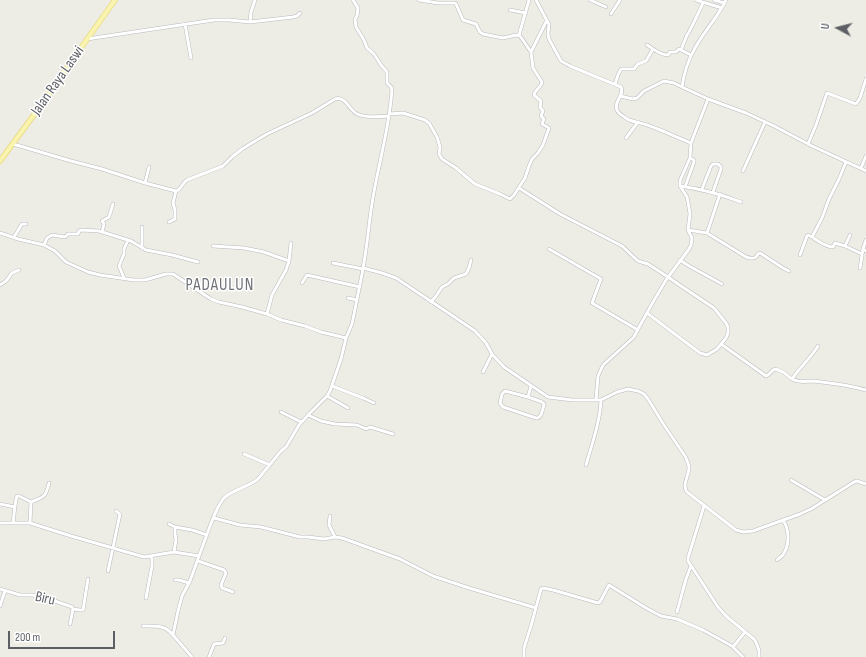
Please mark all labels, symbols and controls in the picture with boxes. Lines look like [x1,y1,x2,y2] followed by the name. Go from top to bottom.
[818,8,858,48] north arrow
[819,23,832,30] text: U
[28,43,88,119] street label: Jalan Raya Laswi
[186,276,254,296] district label: PADAULUN
[33,588,57,610] street label: Biru
[10,623,117,649] scale bar
[15,630,40,645] text: 200 m

